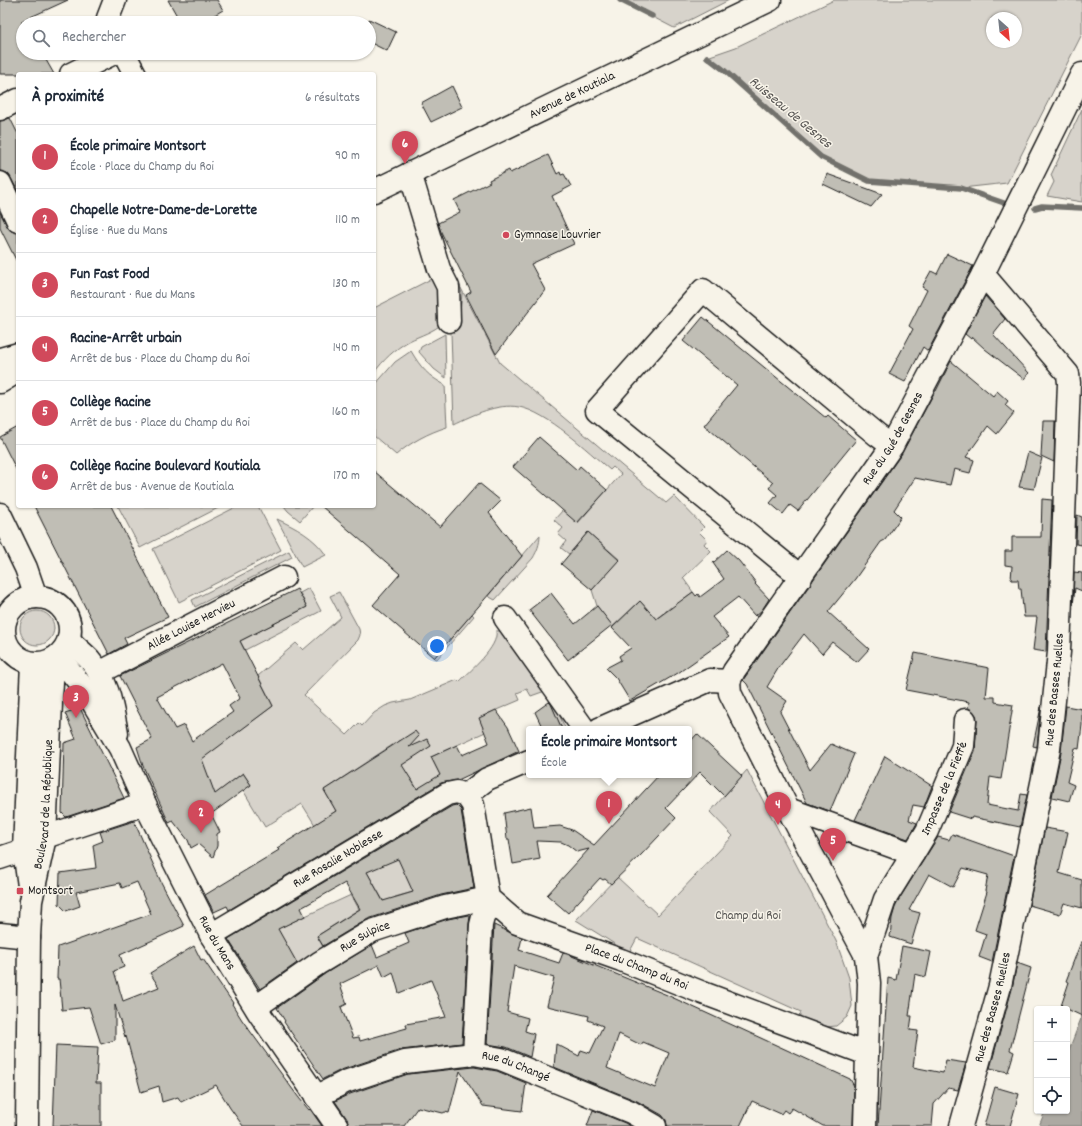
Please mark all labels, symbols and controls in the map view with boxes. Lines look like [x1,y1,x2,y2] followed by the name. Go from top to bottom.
[986,12,1022,48] north arrow
[16,16,376,60] search box
[30,27,52,49] icon: search
[62,27,126,49] text: Rechercher
[526,66,619,124] street label: Avenue de Koutiala
[744,72,837,154] water label: Ruisseau de Gesnes
[32,86,104,110] text: À proximité
[305,89,360,108] text: 6 résultats
[392,131,418,164] pin: 6
[70,136,206,158] text: École primaire Montsort
[44,147,46,166] text: 1
[335,147,360,166] text: 90 m
[70,158,214,177] text: École · Place du Champ du Roi
[70,200,257,222] text: Chapelle Notre-Dame-de-Lorette
[42,211,48,230] text: 2
[335,211,360,230] text: 110 m
[70,222,168,241] text: Église · Rue du Mans
[514,226,601,245] place label: Gymnase Louvrier
[501,230,511,240] marker: Gymnase Louvrier
[70,264,150,286] text: Fun Fast Food
[42,275,48,294] text: 3
[332,275,360,294] text: 130 m
[70,286,195,305] text: Restaurant · Rue du Mans
[70,328,182,350] text: Racine-Arrêt urbain
[42,339,48,358] text: 4
[333,339,360,358] text: 140 m
[70,350,250,369] text: Arrêt de bus · Place du Champ du Roi
[858,389,928,489] street label: Rue du Gué de Gesnes
[70,392,151,414] text: Collège Racine
[42,403,48,422] text: 5
[332,403,360,422] text: 160 m
[70,414,250,433] text: Arrêt de bus · Place du Champ du Roi
[70,456,260,478] text: Collège Racine Boulevard Koutiala
[42,467,48,486] text: 6
[333,467,360,486] text: 170 m
[70,478,234,497] text: Arrêt de bus · Avenue de Koutiala
[144,594,239,656] street label: Allée Louise Hervieu
[1040,633,1069,747] street label: Rue des Basses Ruelles
[427,636,447,656] your location
[63,685,89,718] pin: 3
[526,726,692,778] popup
[541,732,677,754] text: École primaire Montsort
[29,739,59,871] street label: Boulevard de la République
[917,741,973,839] street label: Impasse de la Fieffé
[541,754,567,773] text: École
[596,791,622,824] pin: 1
[765,792,791,825] pin: 4
[188,800,214,833] pin: 2
[289,825,387,893] street label: Rue Rosalie Noblesse
[820,828,846,861] pin: 5
[28,882,73,901] place label: Montsort
[15,886,25,896] marker: Montsort
[715,907,781,926] park label: Champ du Roi
[193,912,240,974] street label: Rue du Mans
[336,916,393,958] street label: Rue Sulpice
[582,938,692,996] street label: Place du Champ du Roi
[970,950,1016,1065] street label: Rue des Basses Ruelles
[1034,1006,1070,1114] map controls
[1034,1006,1070,1042] button: +
[1034,1042,1070,1078] button: −
[480,1046,553,1087] street label: Rue du Changé
[1034,1078,1070,1114] button: locate

